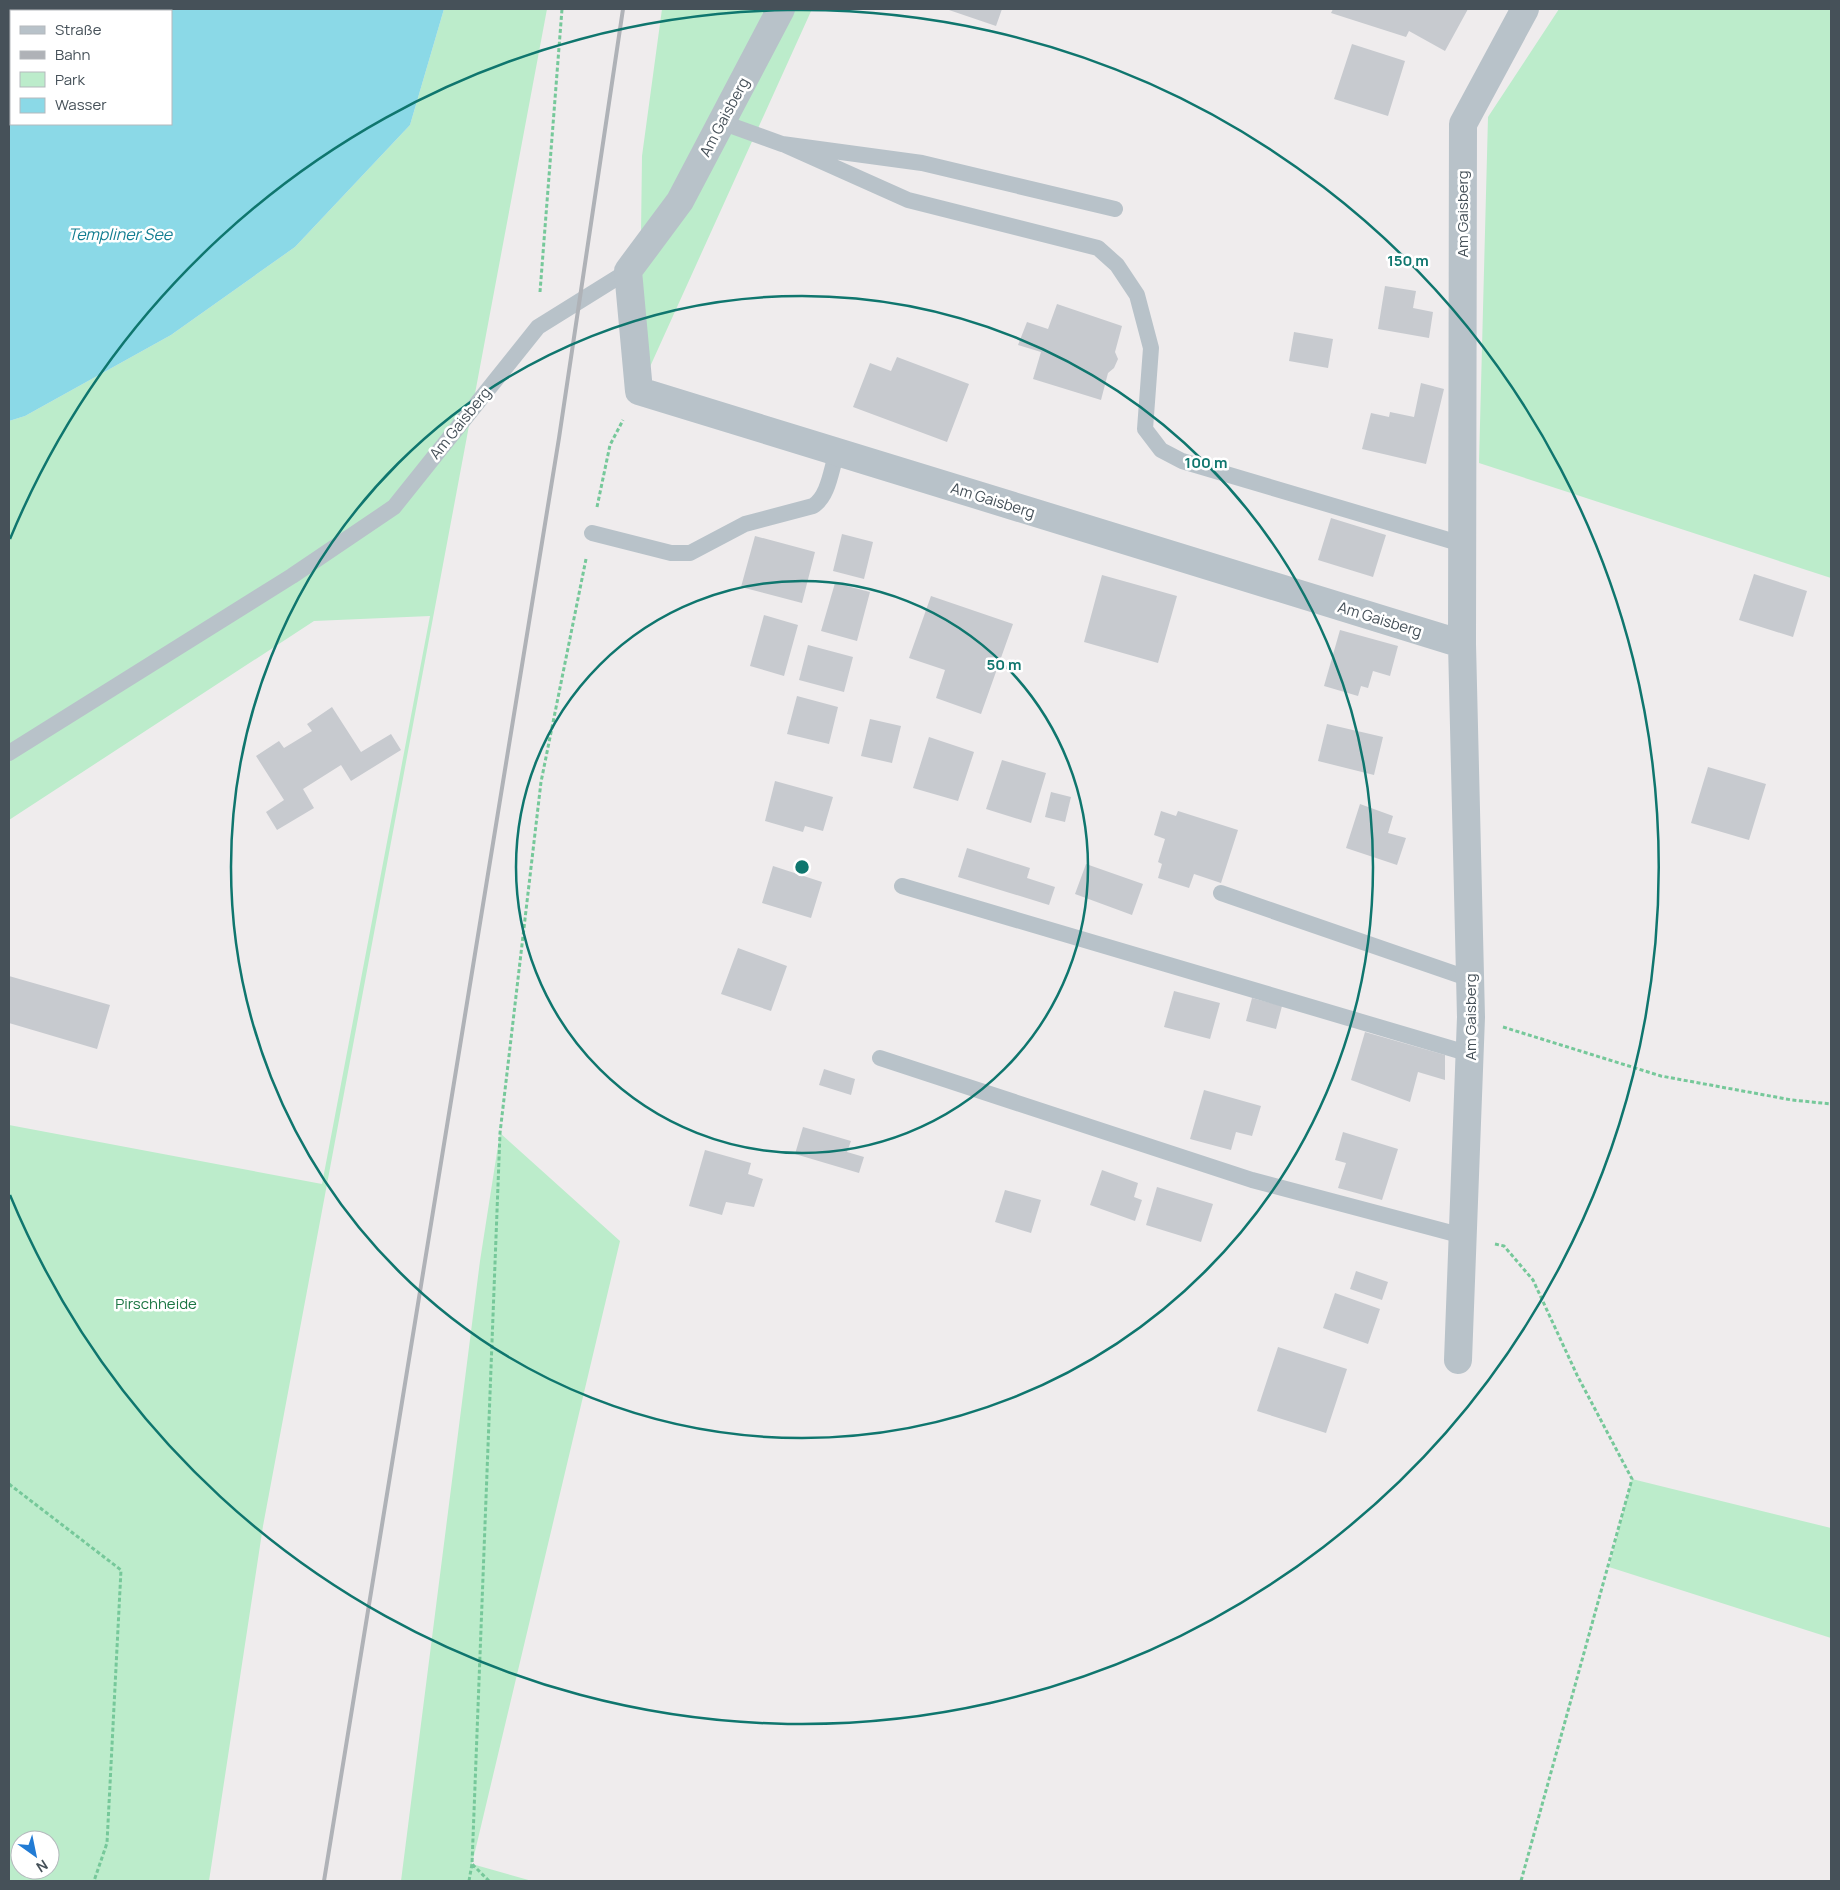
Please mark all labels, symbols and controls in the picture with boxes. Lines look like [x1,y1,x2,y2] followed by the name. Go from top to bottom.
[10,10,172,125] legend
[55,19,102,40] text: Straße
[55,44,90,65] text: Bahn
[55,69,85,90] text: Park
[694,74,754,160] street label: Am Gaisberg
[55,94,107,115] text: Wasser
[1452,170,1473,258] street label: Am Gaisberg
[68,223,174,245] water label: Templiner See
[1387,250,1429,271] text: 150 m
[424,383,496,463] street label: Am Gaisberg
[1185,452,1227,473] text: 100 m
[948,477,1038,523] street label: Am Gaisberg
[1335,596,1425,642] street label: Am Gaisberg
[986,654,1022,675] text: 50 m
[793,858,811,876] centre of rings
[1460,973,1481,1061] street label: Am Gaisberg
[115,1293,197,1314] park label: Pirschheide
[10,1830,60,1880] north arrow
[33,1856,52,1877] text: N

